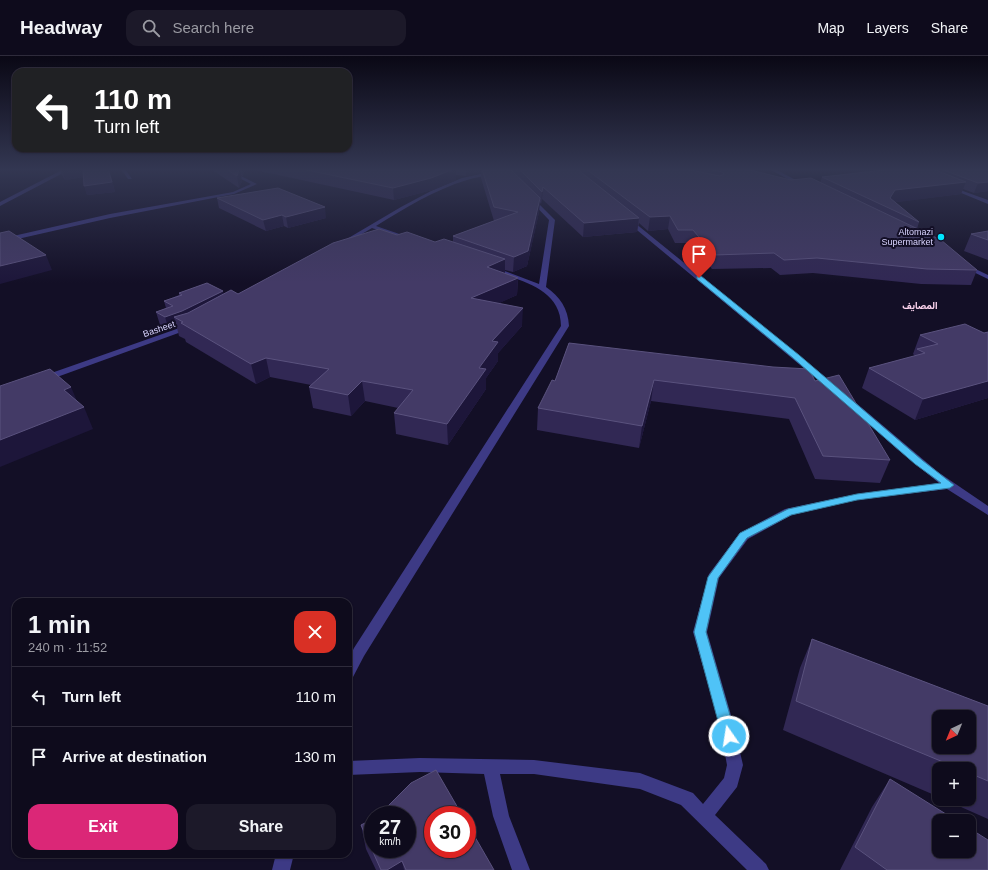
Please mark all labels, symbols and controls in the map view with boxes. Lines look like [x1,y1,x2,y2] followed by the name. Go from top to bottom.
[126,10,406,46] search box
[20,17,102,38] text: Headway
[140,17,162,39] icon: search
[172,19,254,36] text: Search here
[817,20,845,36] text: Map
[867,20,909,36] text: Layers
[931,20,968,36] text: Share
[28,84,80,136] icon: left
[94,84,172,115] text: 110 m
[94,117,159,137] text: Turn left
[881,227,933,247] place label: Altomazi Supermarket
[936,232,946,242] marker: Altomazi Supermarket
[682,237,716,278] pin
[688,243,710,265] icon: arrive
[902,300,938,312] district label: المصايف
[142,319,177,339] street label: Basheet
[28,611,91,638] text: 1 min
[294,611,336,653] button: close
[28,640,107,655] text: 240 m · 11:52
[28,686,50,708] icon: left
[62,688,121,705] text: Turn left
[295,688,336,705] text: 110 m
[932,710,976,754] north arrow
[932,710,976,858] map controls
[708,715,750,757] position arrow
[28,746,50,768] icon: arrive
[62,748,207,765] text: Arrive at destination
[294,748,336,765] text: 130 m
[932,762,976,806] button: +
[28,804,178,850] button: Exit
[186,804,336,850] button: Share
[424,806,476,858] speed limit sign: 30
[932,814,976,858] button: −
[379,816,401,838] text: 27
[379,836,401,847] text: km/h

